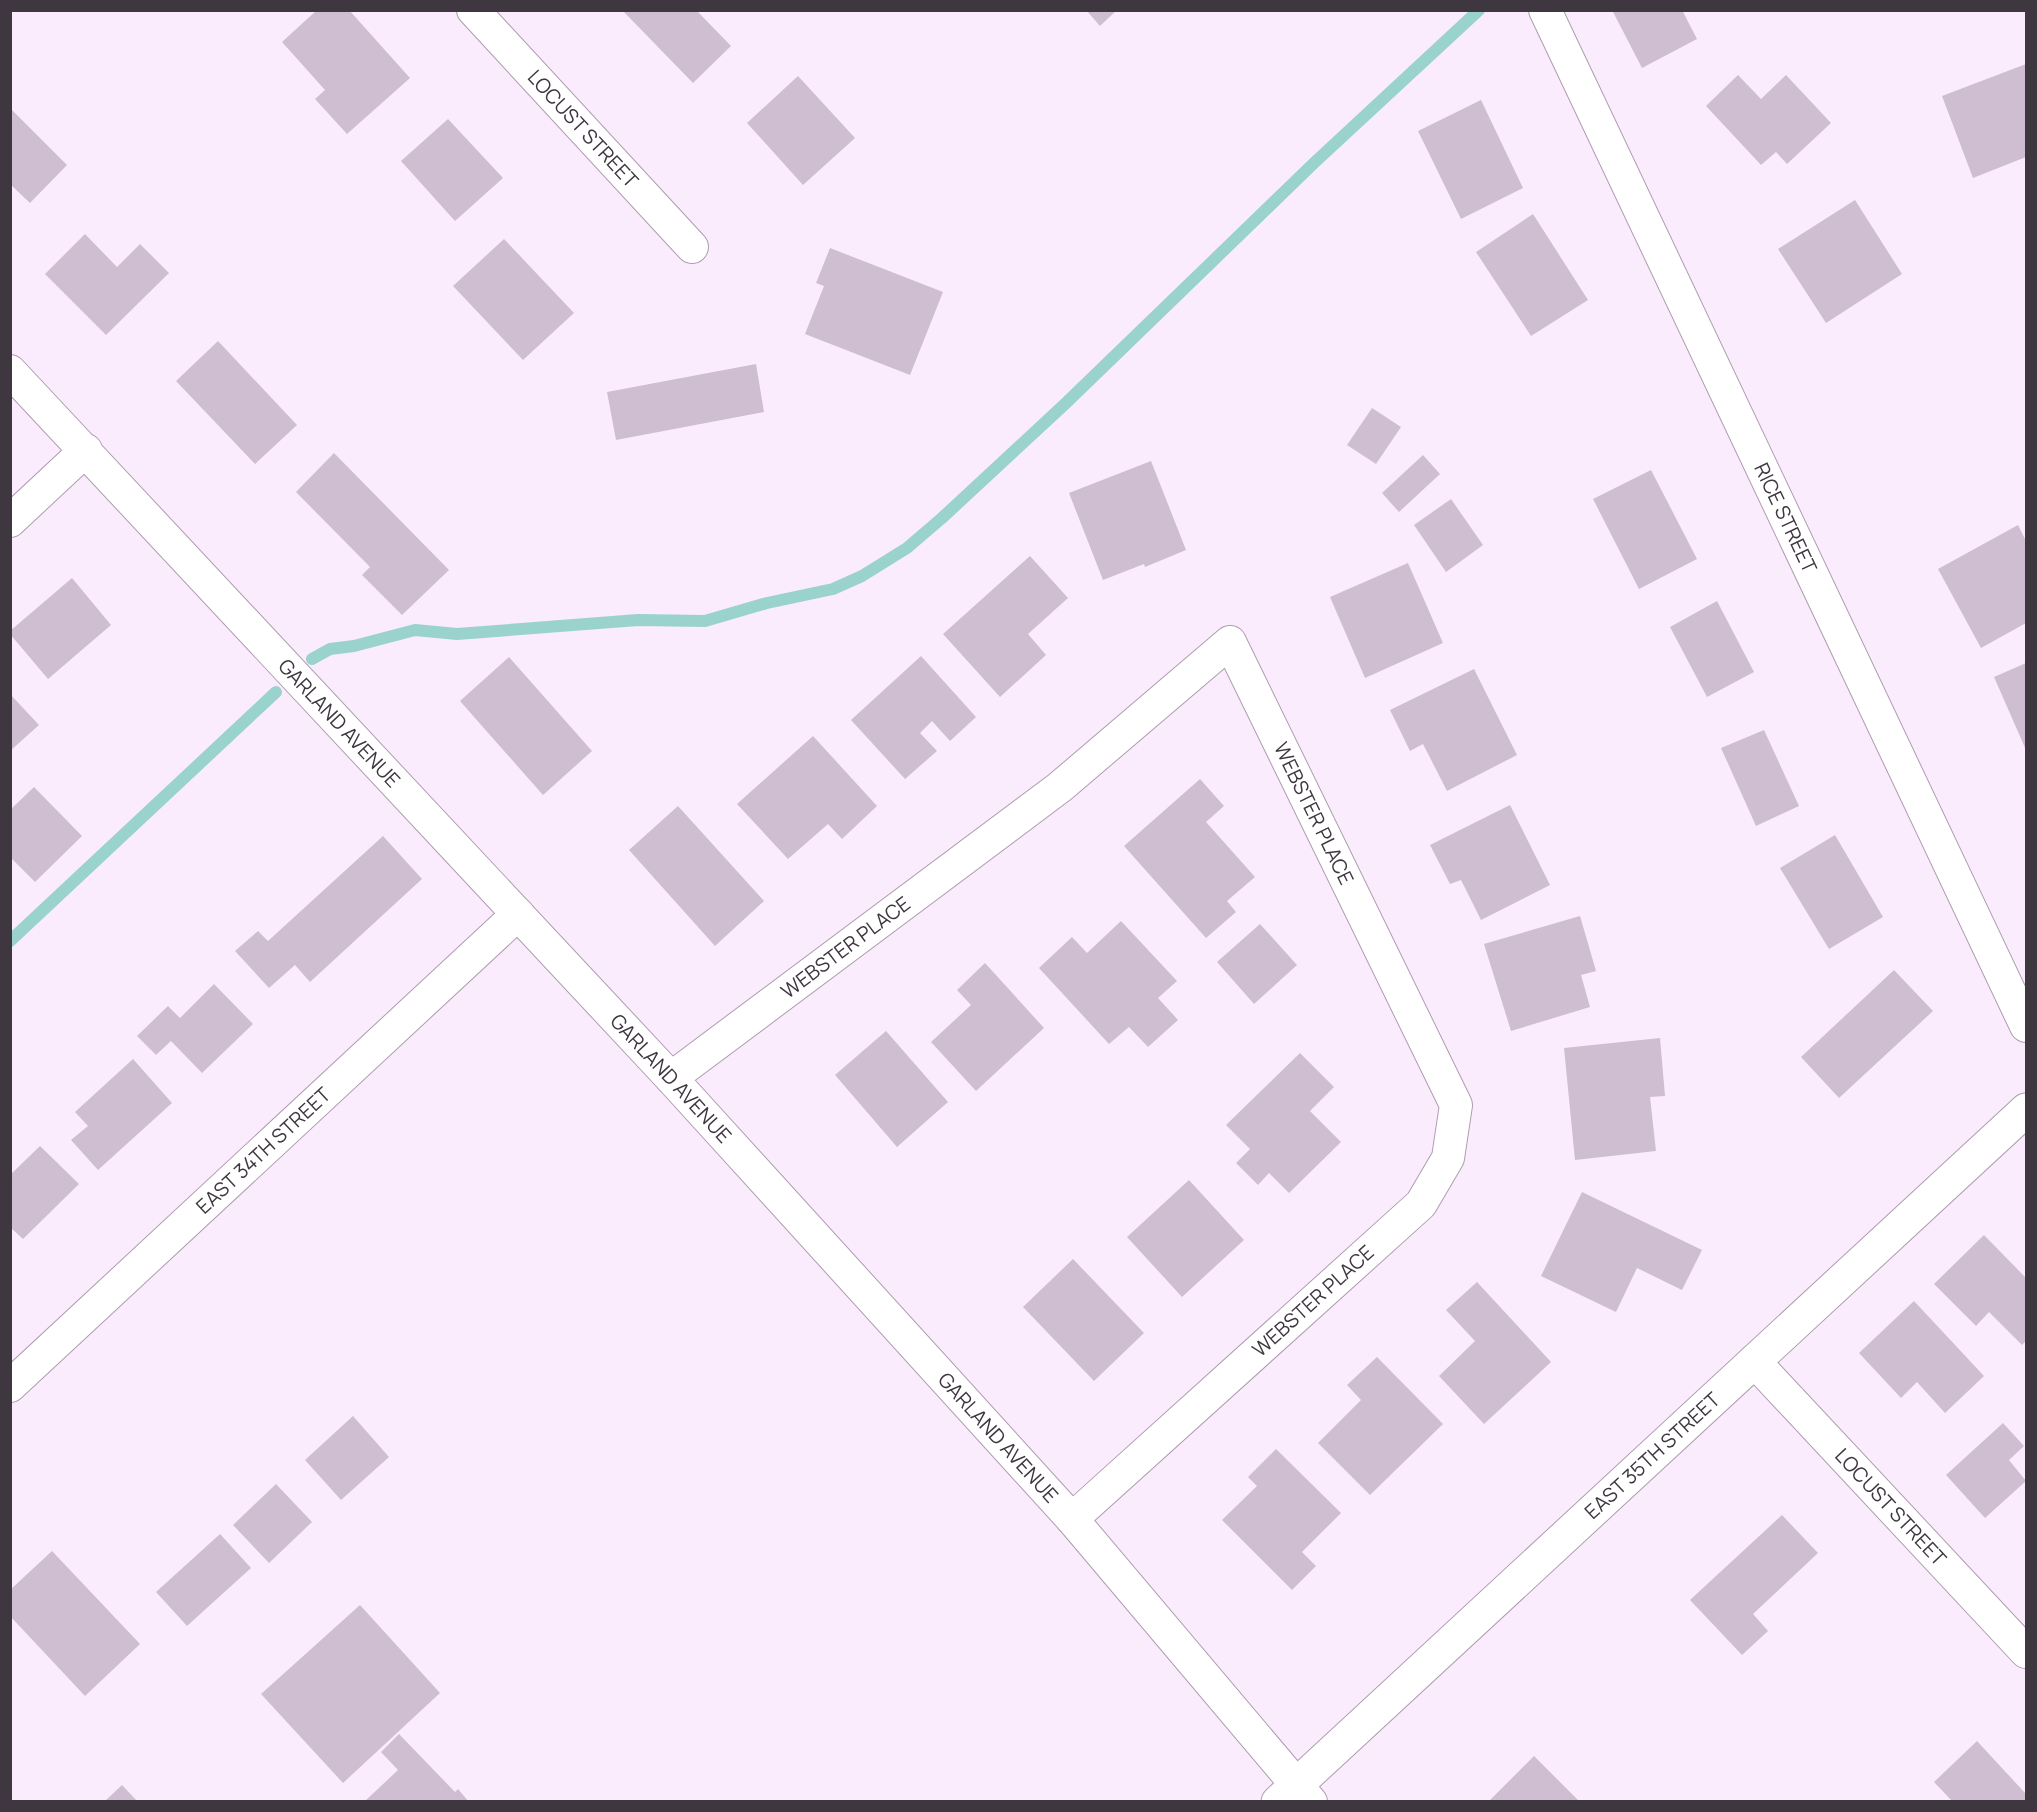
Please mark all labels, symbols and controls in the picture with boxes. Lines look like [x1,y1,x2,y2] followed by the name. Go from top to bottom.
[522,64,645,193] street label: LOCUST STREET
[1748,458,1824,577] street label: RICE STREET
[273,653,406,793] street label: GARLAND AVENUE
[1268,738,1360,889] street label: WEBSTER PLACE
[775,890,915,1004] street label: WEBSTER PLACE
[605,1008,738,1149] street label: GARLAND AVENUE
[190,1081,336,1219] street label: EAST 34TH STREET
[1246,1239,1379,1362] street label: WEBSTER PLACE
[932,1366,1065,1508] street label: GARLAND AVENUE
[1579,1386,1726,1525] street label: EAST 35TH STREET
[1829,1442,1953,1571] street label: LOCUST STREET

